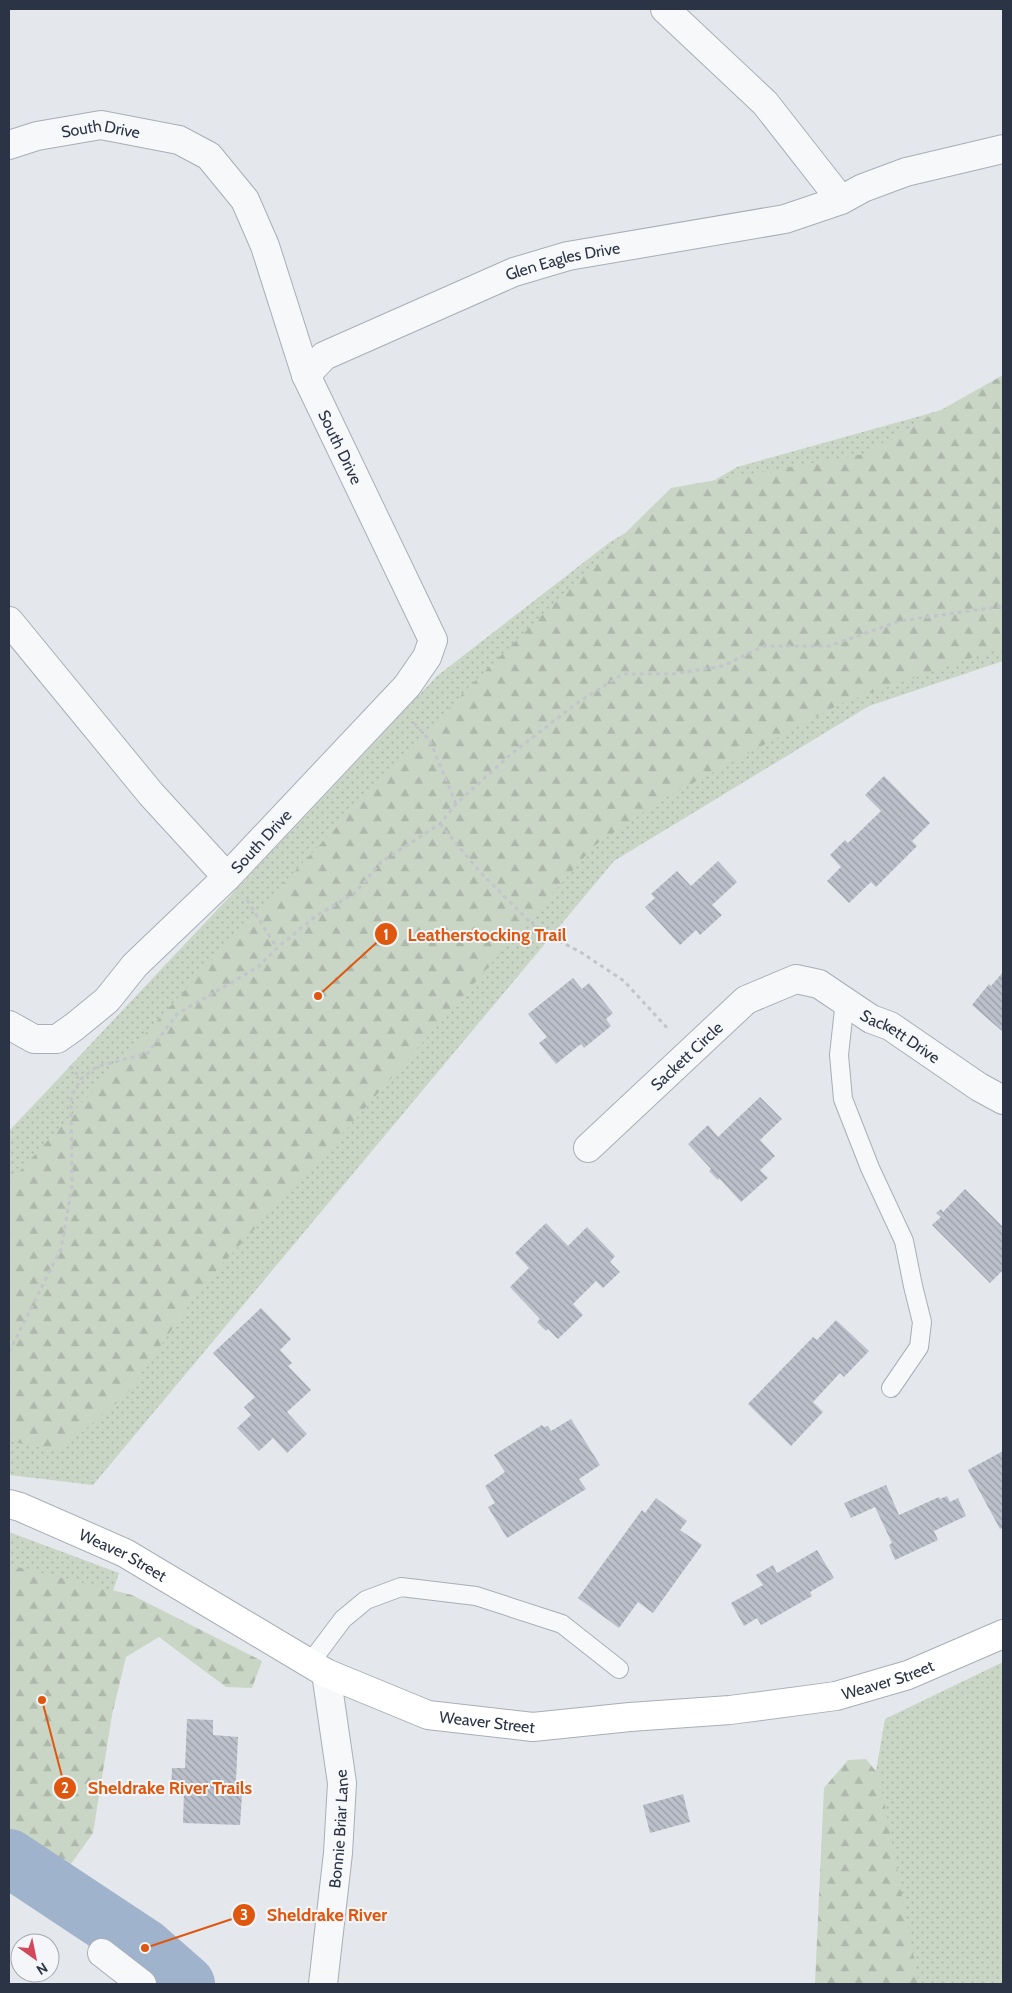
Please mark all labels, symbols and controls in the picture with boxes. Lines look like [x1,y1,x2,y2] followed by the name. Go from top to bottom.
[60,116,142,142] street label: South Drive
[502,238,622,285] street label: Glen Eagles Drive
[314,407,366,487] street label: South Drive
[227,806,296,877] street label: South Drive
[373,918,577,951] callout: Leatherstocking Trail
[408,924,567,946] text: Leatherstocking Trail
[383,926,389,944] text: 1
[856,1006,943,1067] street label: Sackett Drive
[647,1018,727,1094] street label: Sackett Circle
[76,1525,170,1586] street label: Weaver Street
[839,1656,937,1704] street label: Weaver Street
[438,1707,536,1737] street label: Weaver Street
[325,1768,352,1889] street label: Bonnie Briar Lane
[52,1771,262,1804] callout: Sheldrake River Trails
[88,1777,253,1799] text: Sheldrake River Trails
[61,1779,69,1797] text: 2
[232,1898,397,1931] callout: Sheldrake River
[267,1904,387,1926] text: Sheldrake River
[240,1906,248,1924] text: 3
[10,1933,60,1983] north arrow
[33,1959,51,1979] text: N

